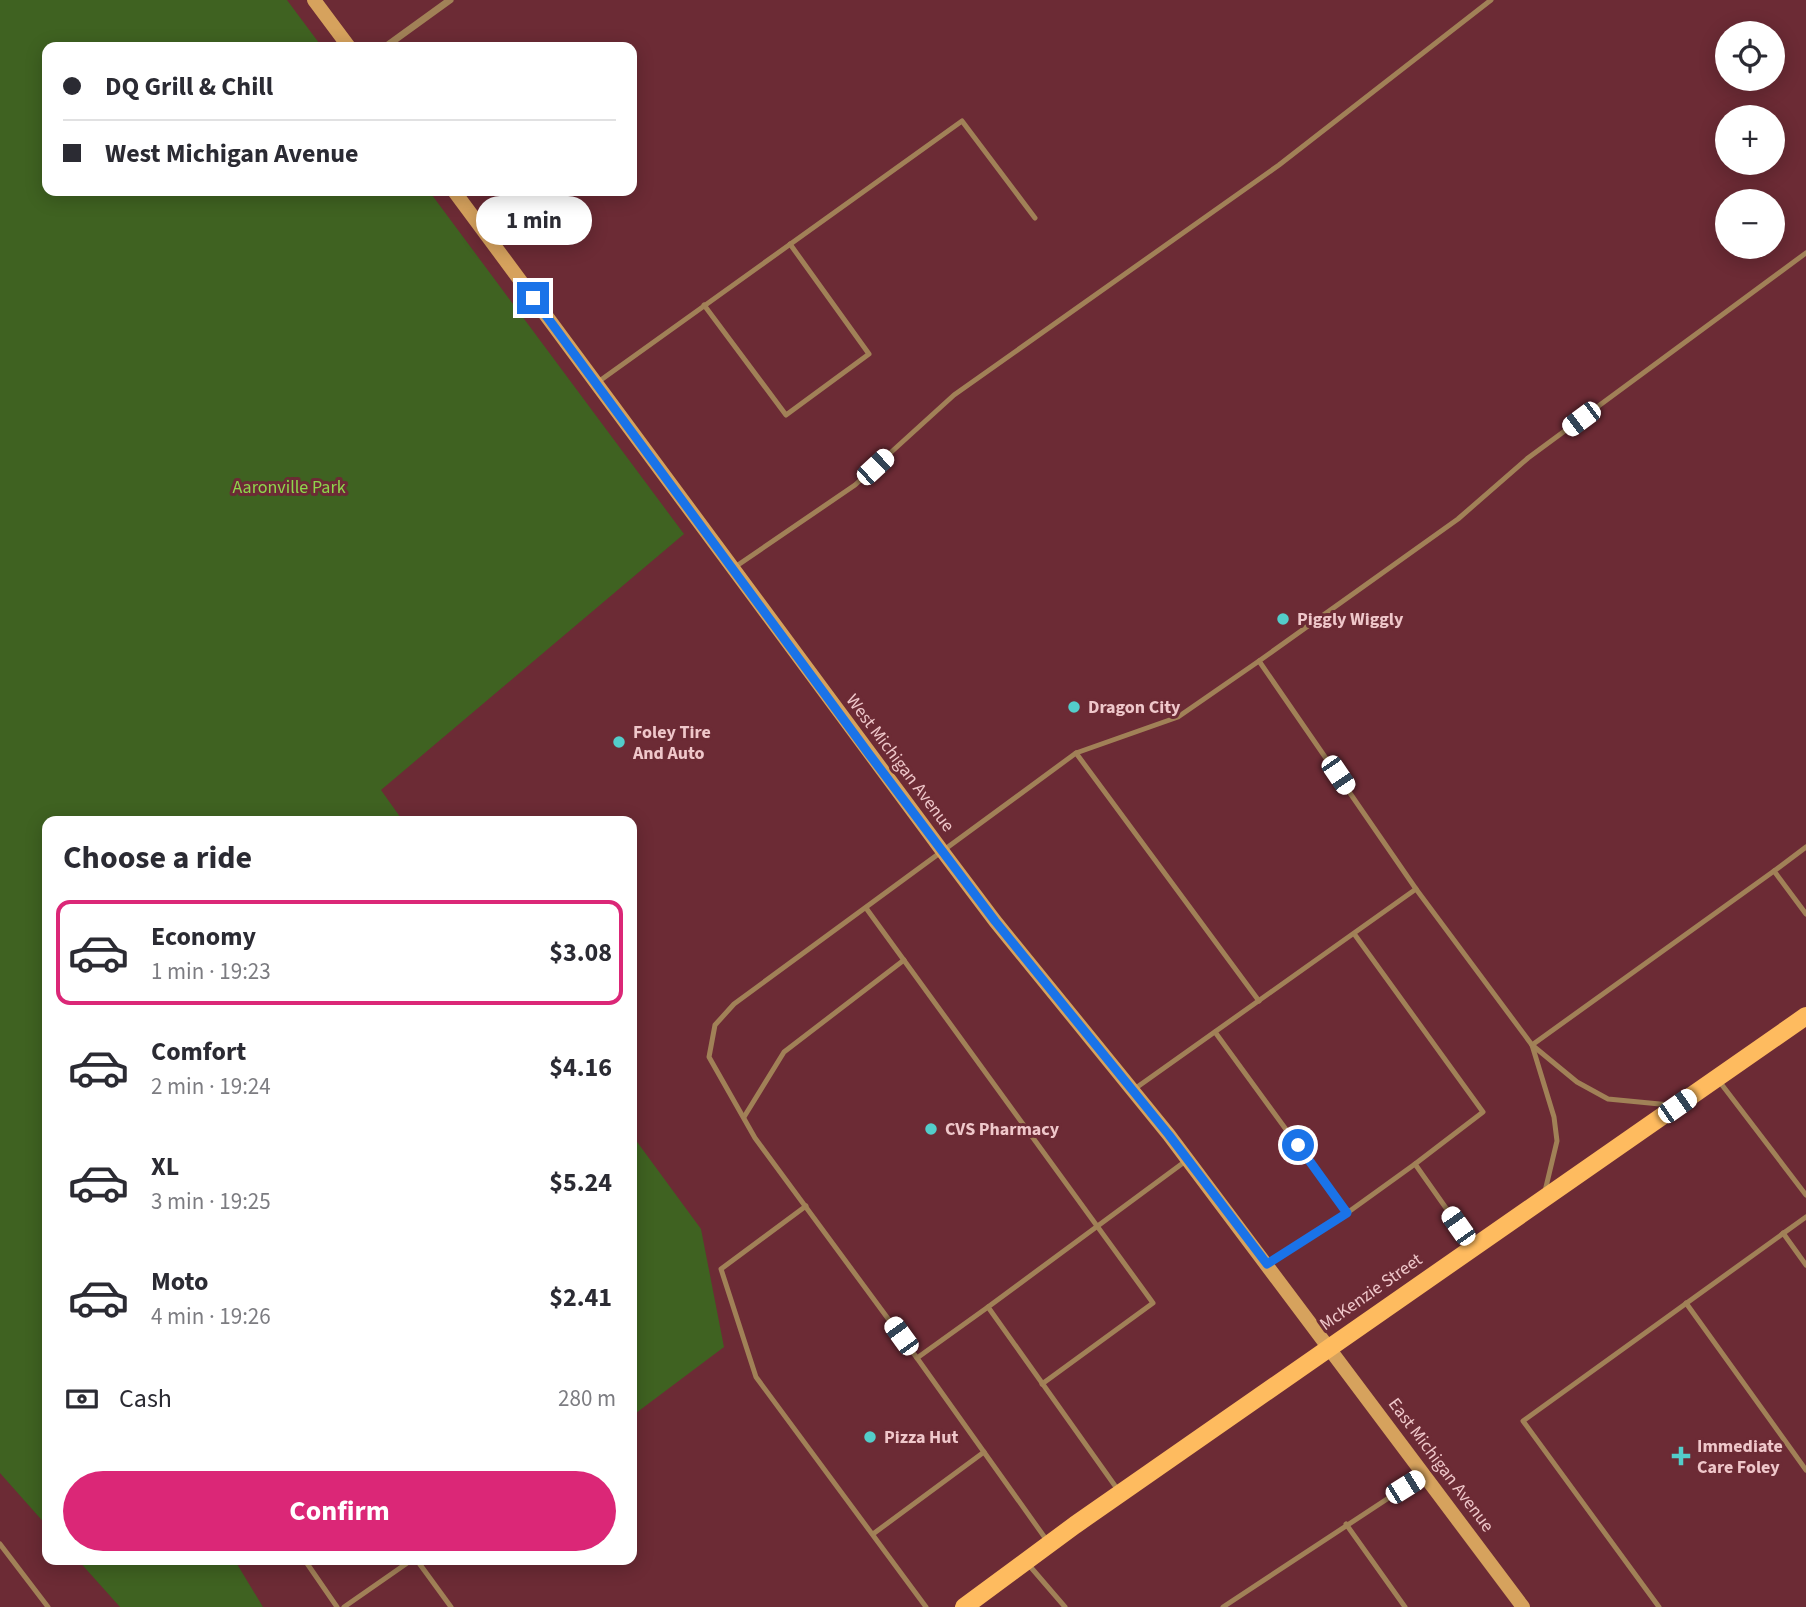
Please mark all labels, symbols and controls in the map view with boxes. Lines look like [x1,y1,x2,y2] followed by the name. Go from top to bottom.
[1715,21,1785,259] map controls
[1715,21,1785,91] button: locate
[105,68,273,105] text: DQ Grill & Chill
[1715,105,1785,175] button: +
[105,135,359,172] text: West Michigan Avenue
[1715,189,1785,259] button: −
[475,196,591,246] callout: 1 min
[506,204,562,237] text: 1 min
[517,282,549,314] route end
[1558,398,1605,440] car
[853,445,898,489] car
[232,475,346,500] park label: Aaronville Park
[1297,607,1404,632] place label: Piggly Wiggly
[1275,611,1291,627] marker: Piggly Wiggly
[840,689,960,837] street label: West Michigan Avenue
[1088,695,1181,720] place label: Dragon City
[1066,699,1082,715] marker: Dragon City
[632,720,711,766] place label: Foley Tire And Auto
[611,734,627,750] marker: Foley Tire And Auto
[1318,752,1359,798] car
[63,835,252,881] text: Choose a ride
[151,918,256,955] text: Economy
[67,921,130,984] icon: car
[549,934,612,971] text: $3.08
[151,955,271,988] text: 1 min · 19:23
[151,1033,246,1070] text: Comfort
[67,1036,130,1099] icon: car
[549,1049,612,1086] text: $4.16
[151,1070,271,1103] text: 2 min · 19:24
[1654,1085,1701,1127] car
[945,1117,1060,1142] place label: CVS Pharmacy
[923,1121,939,1137] marker: CVS Pharmacy
[1282,1129,1314,1161] route start
[151,1148,179,1185] text: XL
[67,1151,130,1214] icon: car
[549,1164,612,1201] text: $5.24
[151,1185,271,1218] text: 3 min · 19:25
[1438,1203,1479,1249] car
[1315,1247,1427,1337] street label: McKenzie Street
[151,1263,208,1300] text: Moto
[67,1266,130,1329] icon: car
[549,1279,612,1316] text: $2.41
[151,1300,271,1333] text: 4 min · 19:26
[881,1313,922,1359] car
[63,1380,101,1418] icon: cash
[119,1380,172,1417] text: Cash
[558,1382,616,1415] text: 280 m
[1382,1393,1500,1537] street label: East Michigan Avenue
[884,1425,958,1450] place label: Pizza Hut
[862,1429,878,1445] marker: Pizza Hut
[1697,1434,1783,1480] place label: Immediate Care Foley
[1671,1446,1691,1466] marker: Immediate Care Foley
[1382,1467,1429,1507] car
[63,1471,616,1551] button: Confirm

